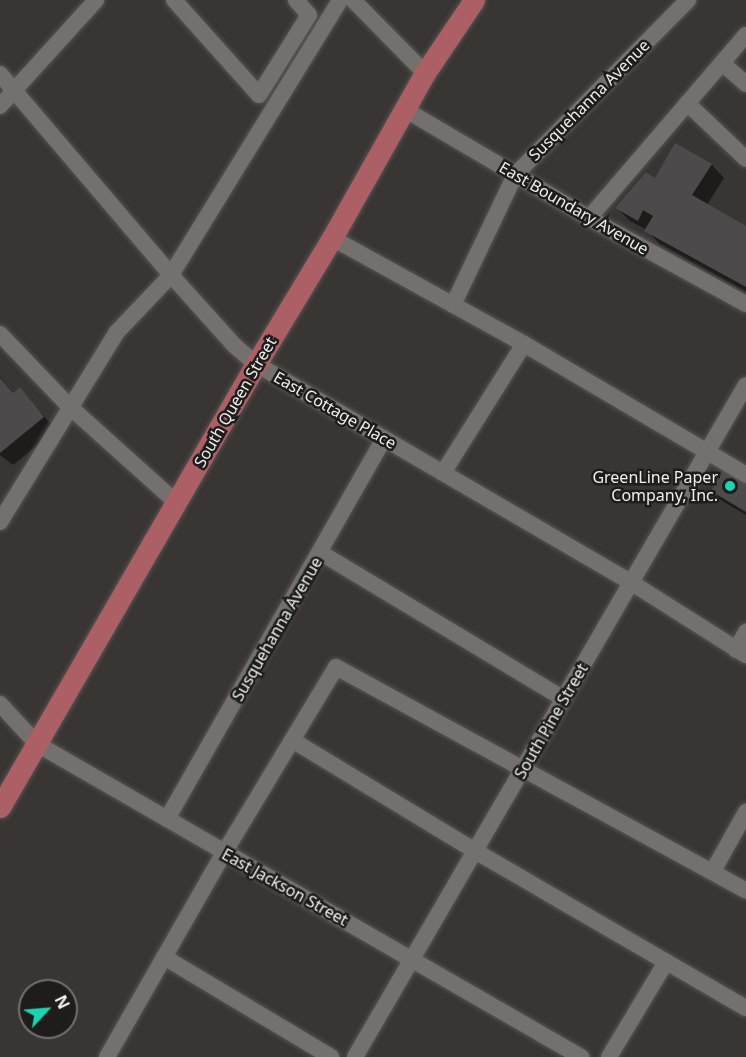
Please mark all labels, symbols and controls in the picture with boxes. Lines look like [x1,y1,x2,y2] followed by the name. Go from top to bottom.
[525,36,653,164] street label: Susquehanna Avenue
[496,157,652,259] street label: East Boundary Avenue
[190,333,280,471] street label: South Queen Street
[270,367,400,453] street label: East Cottage Place
[592,467,718,505] place label: GreenLine Paper Company, Inc.
[723,479,737,493] marker: GreenLine Paper Company, Inc.
[228,554,326,704] street label: Susquehanna Avenue
[510,660,592,782] street label: South Pine Street
[219,844,351,930] street label: East Jackson Street
[18,979,78,1039] north arrow
[50,991,75,1013] text: N

